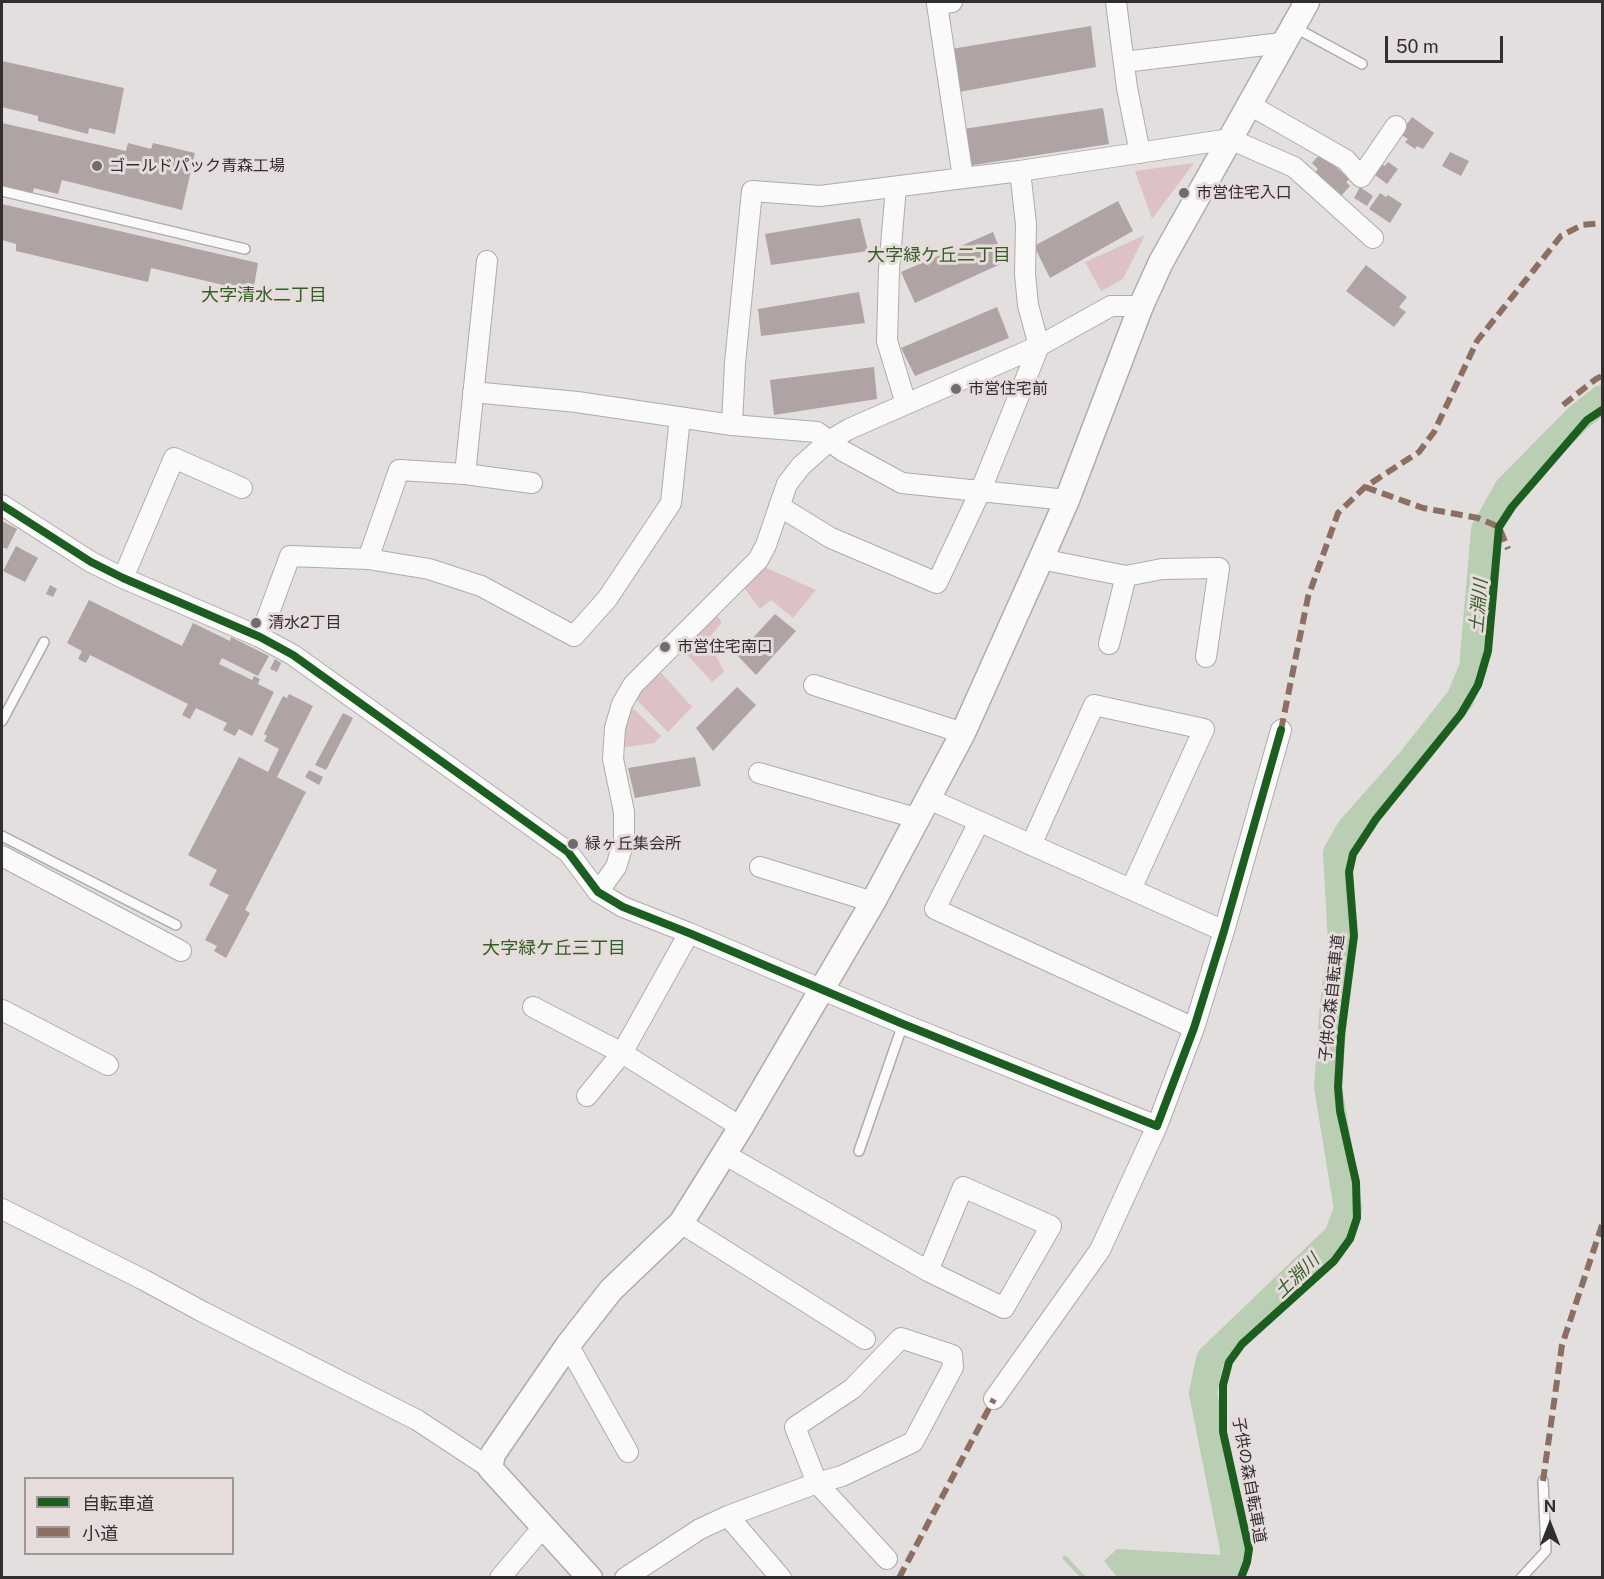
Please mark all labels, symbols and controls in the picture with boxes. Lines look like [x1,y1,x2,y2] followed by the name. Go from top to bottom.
[1388,24,1506,62] scale bar
[1396,36,1439,57] text: 50 m
[109,156,285,176] place label: ゴールドパック青森工場
[90,159,104,173] marker: ゴールドパック青森工場
[1196,183,1292,203] place label: 市営住宅入口
[1177,186,1191,200] marker: 市営住宅入口
[867,244,1011,266] district label: 大字緑ケ丘二丁目
[201,284,327,306] district label: 大字清水二丁目
[968,379,1048,399] place label: 市営住宅前
[949,382,963,396] marker: 市営住宅前
[1466,578,1492,634] water label: 土淵川
[268,613,342,633] place label: 清水2丁目
[249,616,263,630] marker: 清水2丁目
[677,637,773,657] place label: 市営住宅南口
[658,640,672,654] marker: 市営住宅南口
[585,834,681,854] place label: 緑ヶ丘集会所
[566,837,580,851] marker: 緑ヶ丘集会所
[1316,933,1348,1063] street label: 子供の森自転車道
[482,937,626,959] district label: 大字緑ケ丘三丁目
[1270,1249,1324,1303] water label: 土淵川
[1228,1415,1270,1545] street label: 子供の森自転車道
[24,1477,234,1555] legend
[82,1493,154,1514] text: 自転車道
[1520,1495,1580,1555] north arrow
[1544,1497,1556,1516] text: N
[82,1523,118,1544] text: 小道

